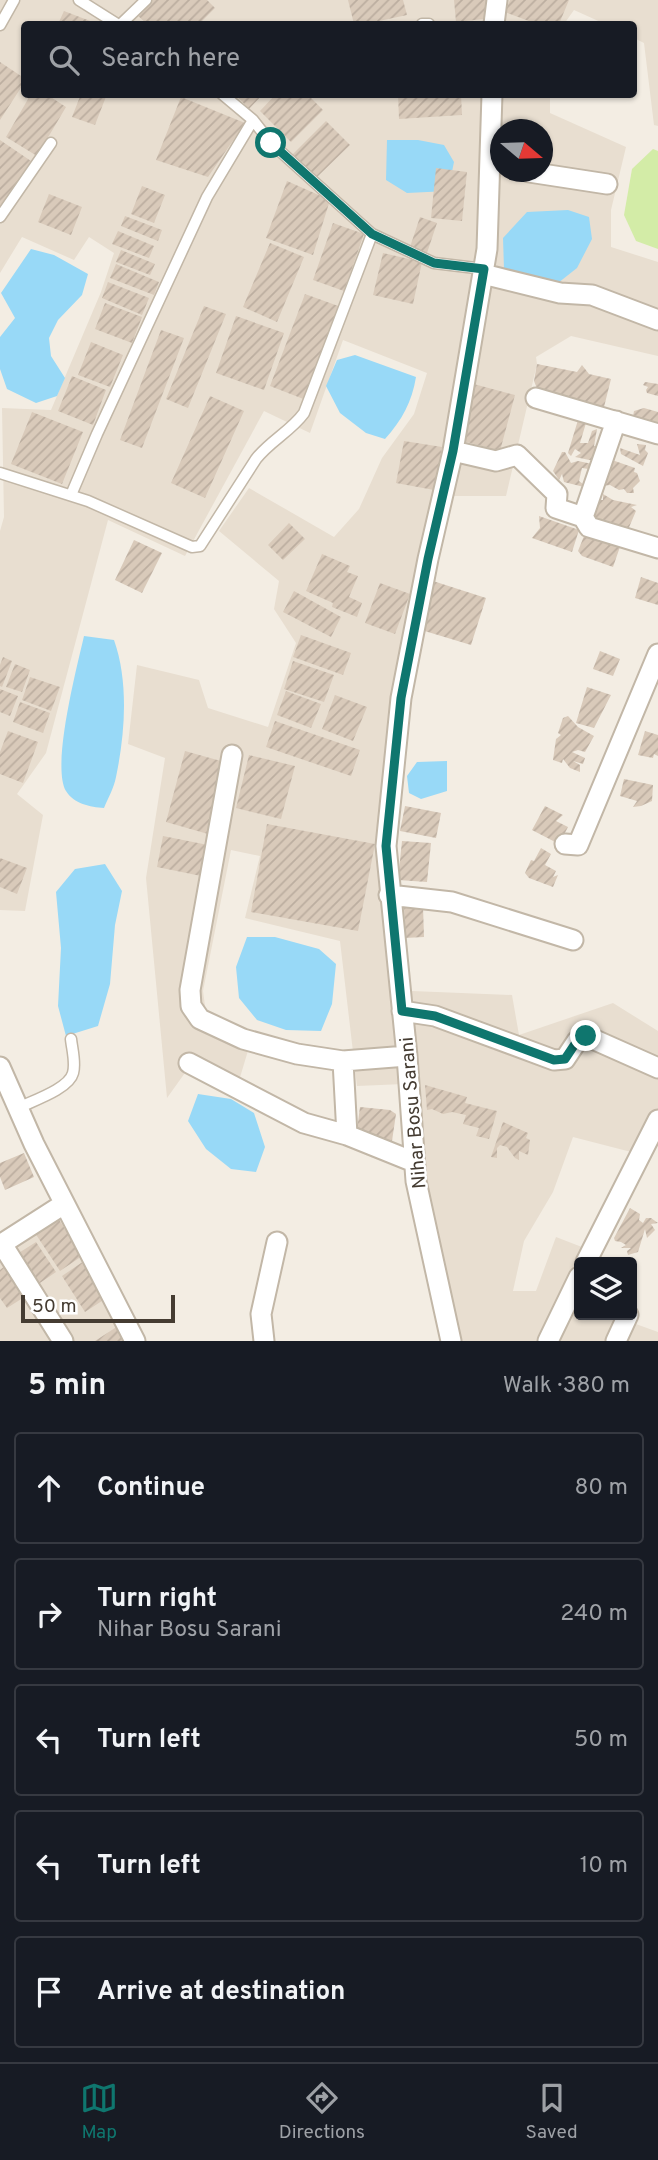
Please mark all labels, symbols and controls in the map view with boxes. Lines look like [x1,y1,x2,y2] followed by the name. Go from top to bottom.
[21,21,637,98] search box
[45,41,83,79] icon: search
[101,43,240,76] text: Search here
[490,119,553,182] north arrow
[255,127,286,158] route start
[570,1020,601,1051] route end
[395,1036,433,1190] street label: Nihar Bosu Sarani
[574,1257,637,1320] map controls
[574,1257,637,1320] button: layers
[21,1292,175,1324] scale bar
[32,1295,77,1319] text: 50 m
[28,1368,106,1405] text: 5 min
[503,1372,630,1401] text: Walk · 380 m
[30,1469,68,1507] icon: ahead
[97,1472,205,1505] text: Continue
[575,1474,628,1503] text: 80 m
[97,1583,217,1616] text: Turn right
[30,1595,68,1633] icon: right
[560,1600,628,1629] text: 240 m
[97,1616,282,1645] text: Nihar Bosu Sarani
[30,1721,68,1759] icon: left
[97,1724,201,1757] text: Turn left
[574,1726,628,1755] text: 50 m
[30,1847,68,1885] icon: left
[97,1850,201,1883] text: Turn left
[580,1852,628,1881] text: 10 m
[30,1973,68,2011] icon: arrive
[97,1976,345,2009] text: Arrive at destination
[80,2079,118,2145] tab: Map
[279,2079,365,2145] tab: Directions
[526,2079,578,2145] tab: Saved

